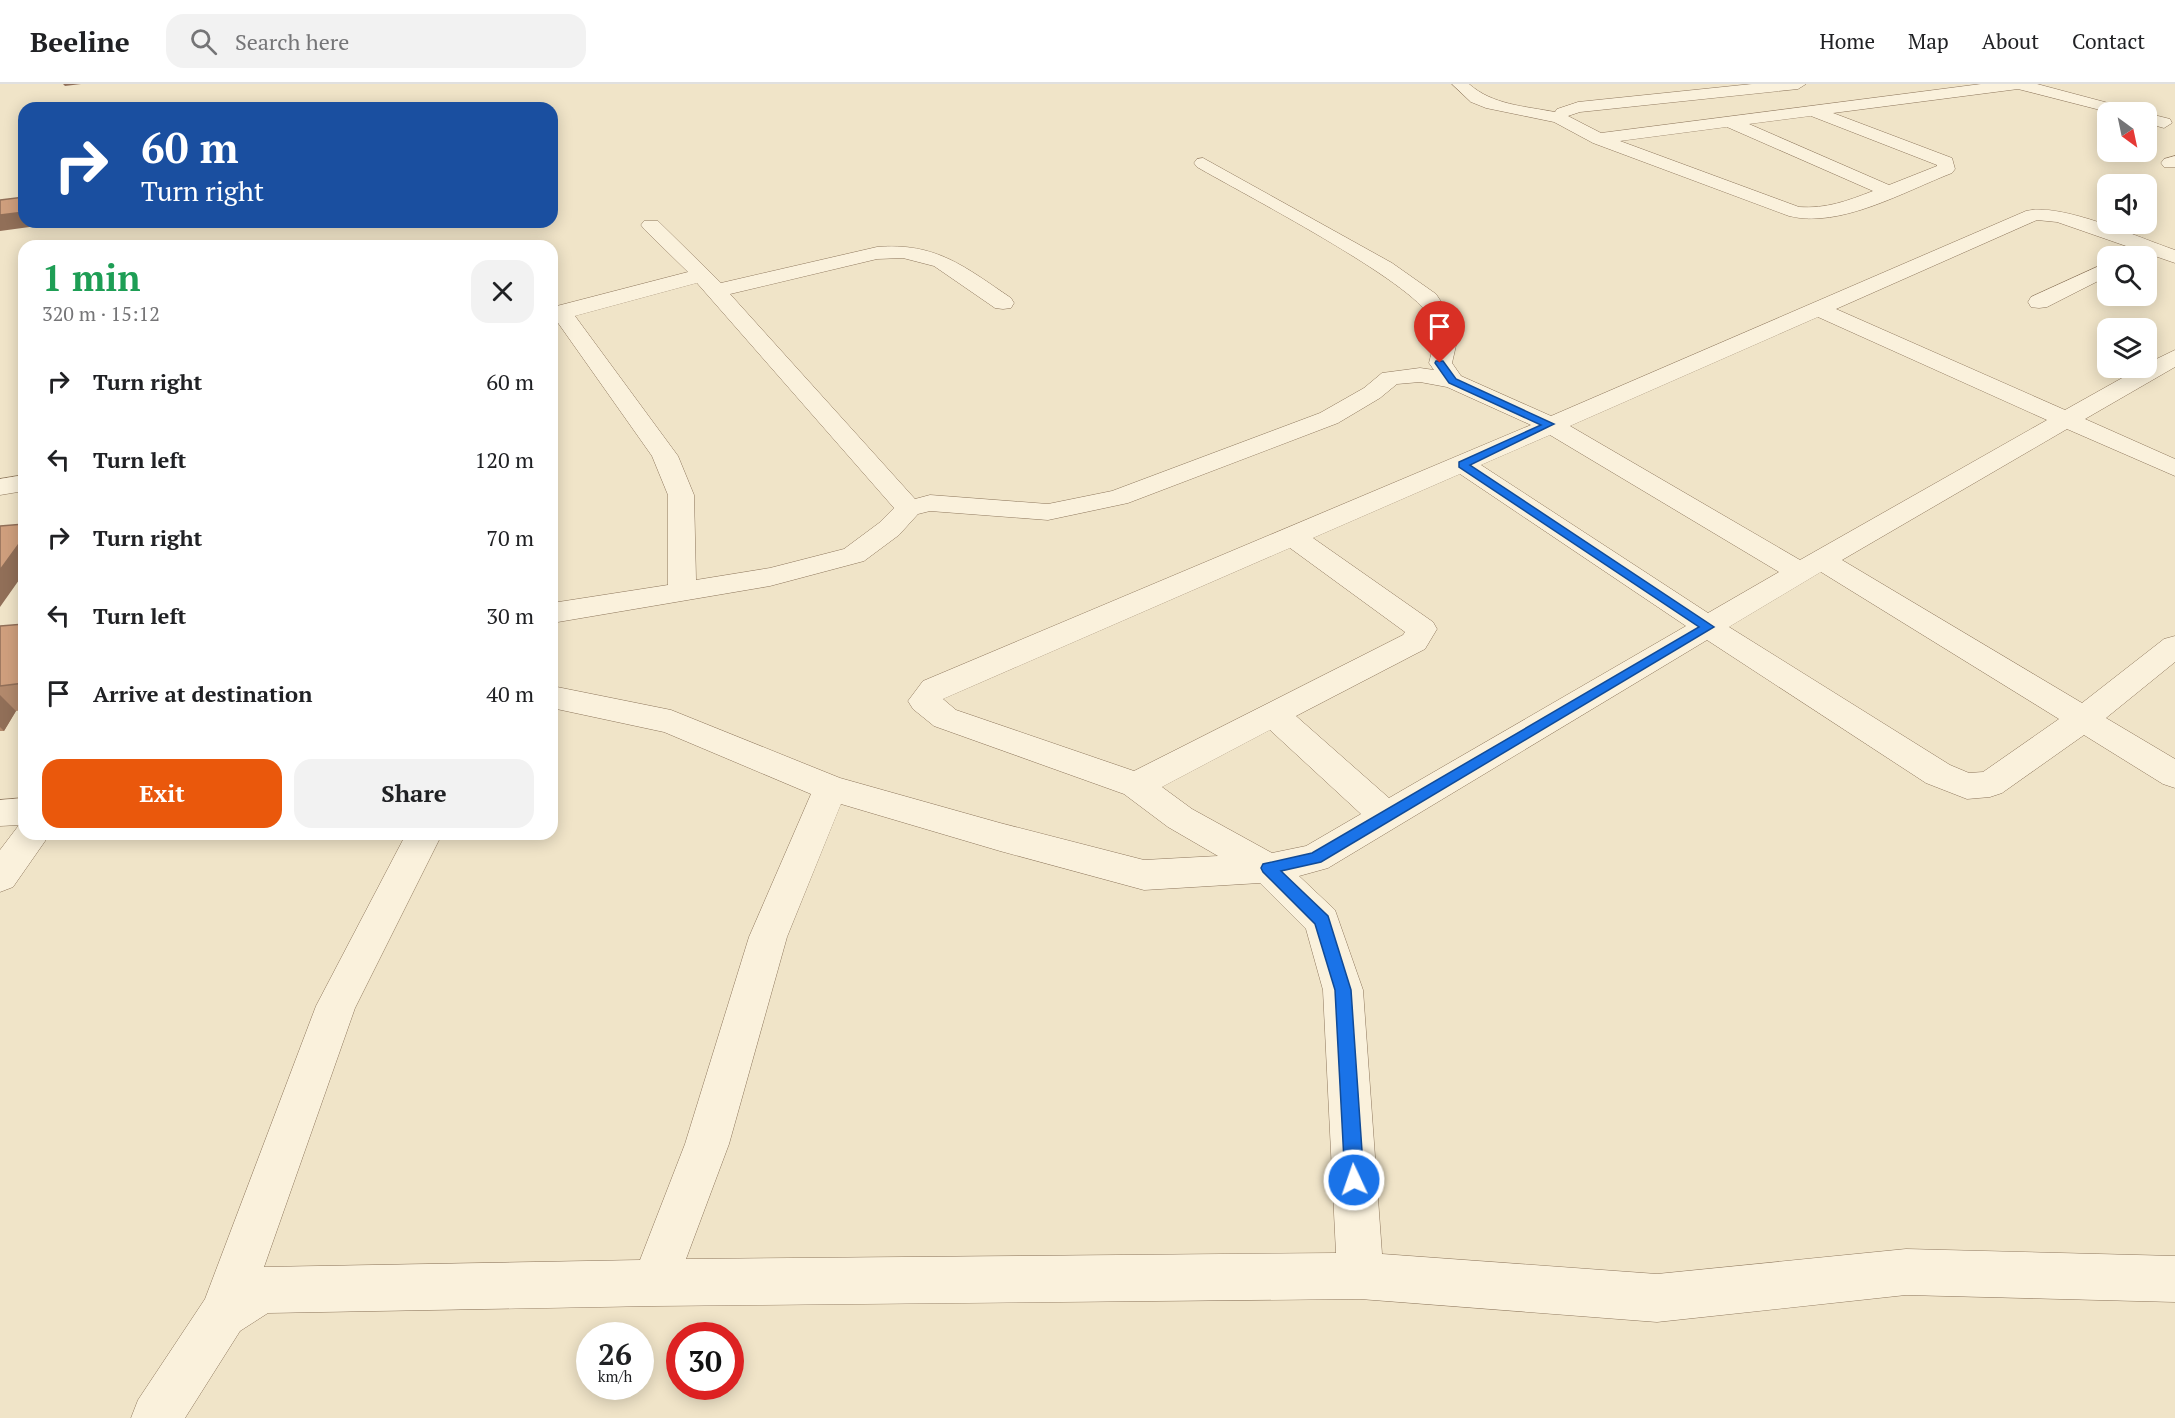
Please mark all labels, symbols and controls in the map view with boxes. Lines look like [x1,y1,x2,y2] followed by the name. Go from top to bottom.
[166,14,586,68] search box
[30,23,130,60] text: Beeline
[187,25,220,58] icon: search
[235,27,349,56] text: Search here
[1819,27,1875,55] text: Home
[1908,27,1949,55] text: Map
[1982,27,2039,55] text: About
[2072,27,2145,55] text: Contact
[2097,102,2157,162] north arrow
[2097,102,2157,378] map controls
[141,119,239,175] text: 60 m
[42,126,120,204] icon: right
[141,173,264,209] text: Turn right
[2097,174,2157,234] button: sound
[2097,246,2157,306] button: search
[42,254,140,301] text: 1 min
[471,260,534,323] button: close
[42,300,160,327] text: 320 m · 15:12
[1414,301,1465,363] pin
[1423,310,1456,343] icon: arrive
[2097,318,2157,378] button: layers
[42,365,75,398] icon: right
[93,367,202,396] text: Turn right
[486,367,534,396] text: 60 m
[42,443,75,476] icon: left
[93,445,186,474] text: Turn left
[474,445,534,474] text: 120 m
[42,521,75,554] icon: right
[93,523,202,552] text: Turn right
[486,523,534,552] text: 70 m
[42,599,75,632] icon: left
[93,601,186,630] text: Turn left
[486,601,534,630] text: 30 m
[42,677,75,710] icon: arrive
[93,679,312,708] text: Arrive at destination
[486,679,534,708] text: 40 m
[42,759,282,828] button: Exit
[294,759,534,828] button: Share
[1322,1148,1386,1212] position arrow
[666,1322,744,1400] speed limit sign: 30
[598,1334,632,1374] text: 26
[598,1366,632,1386] text: km/h

